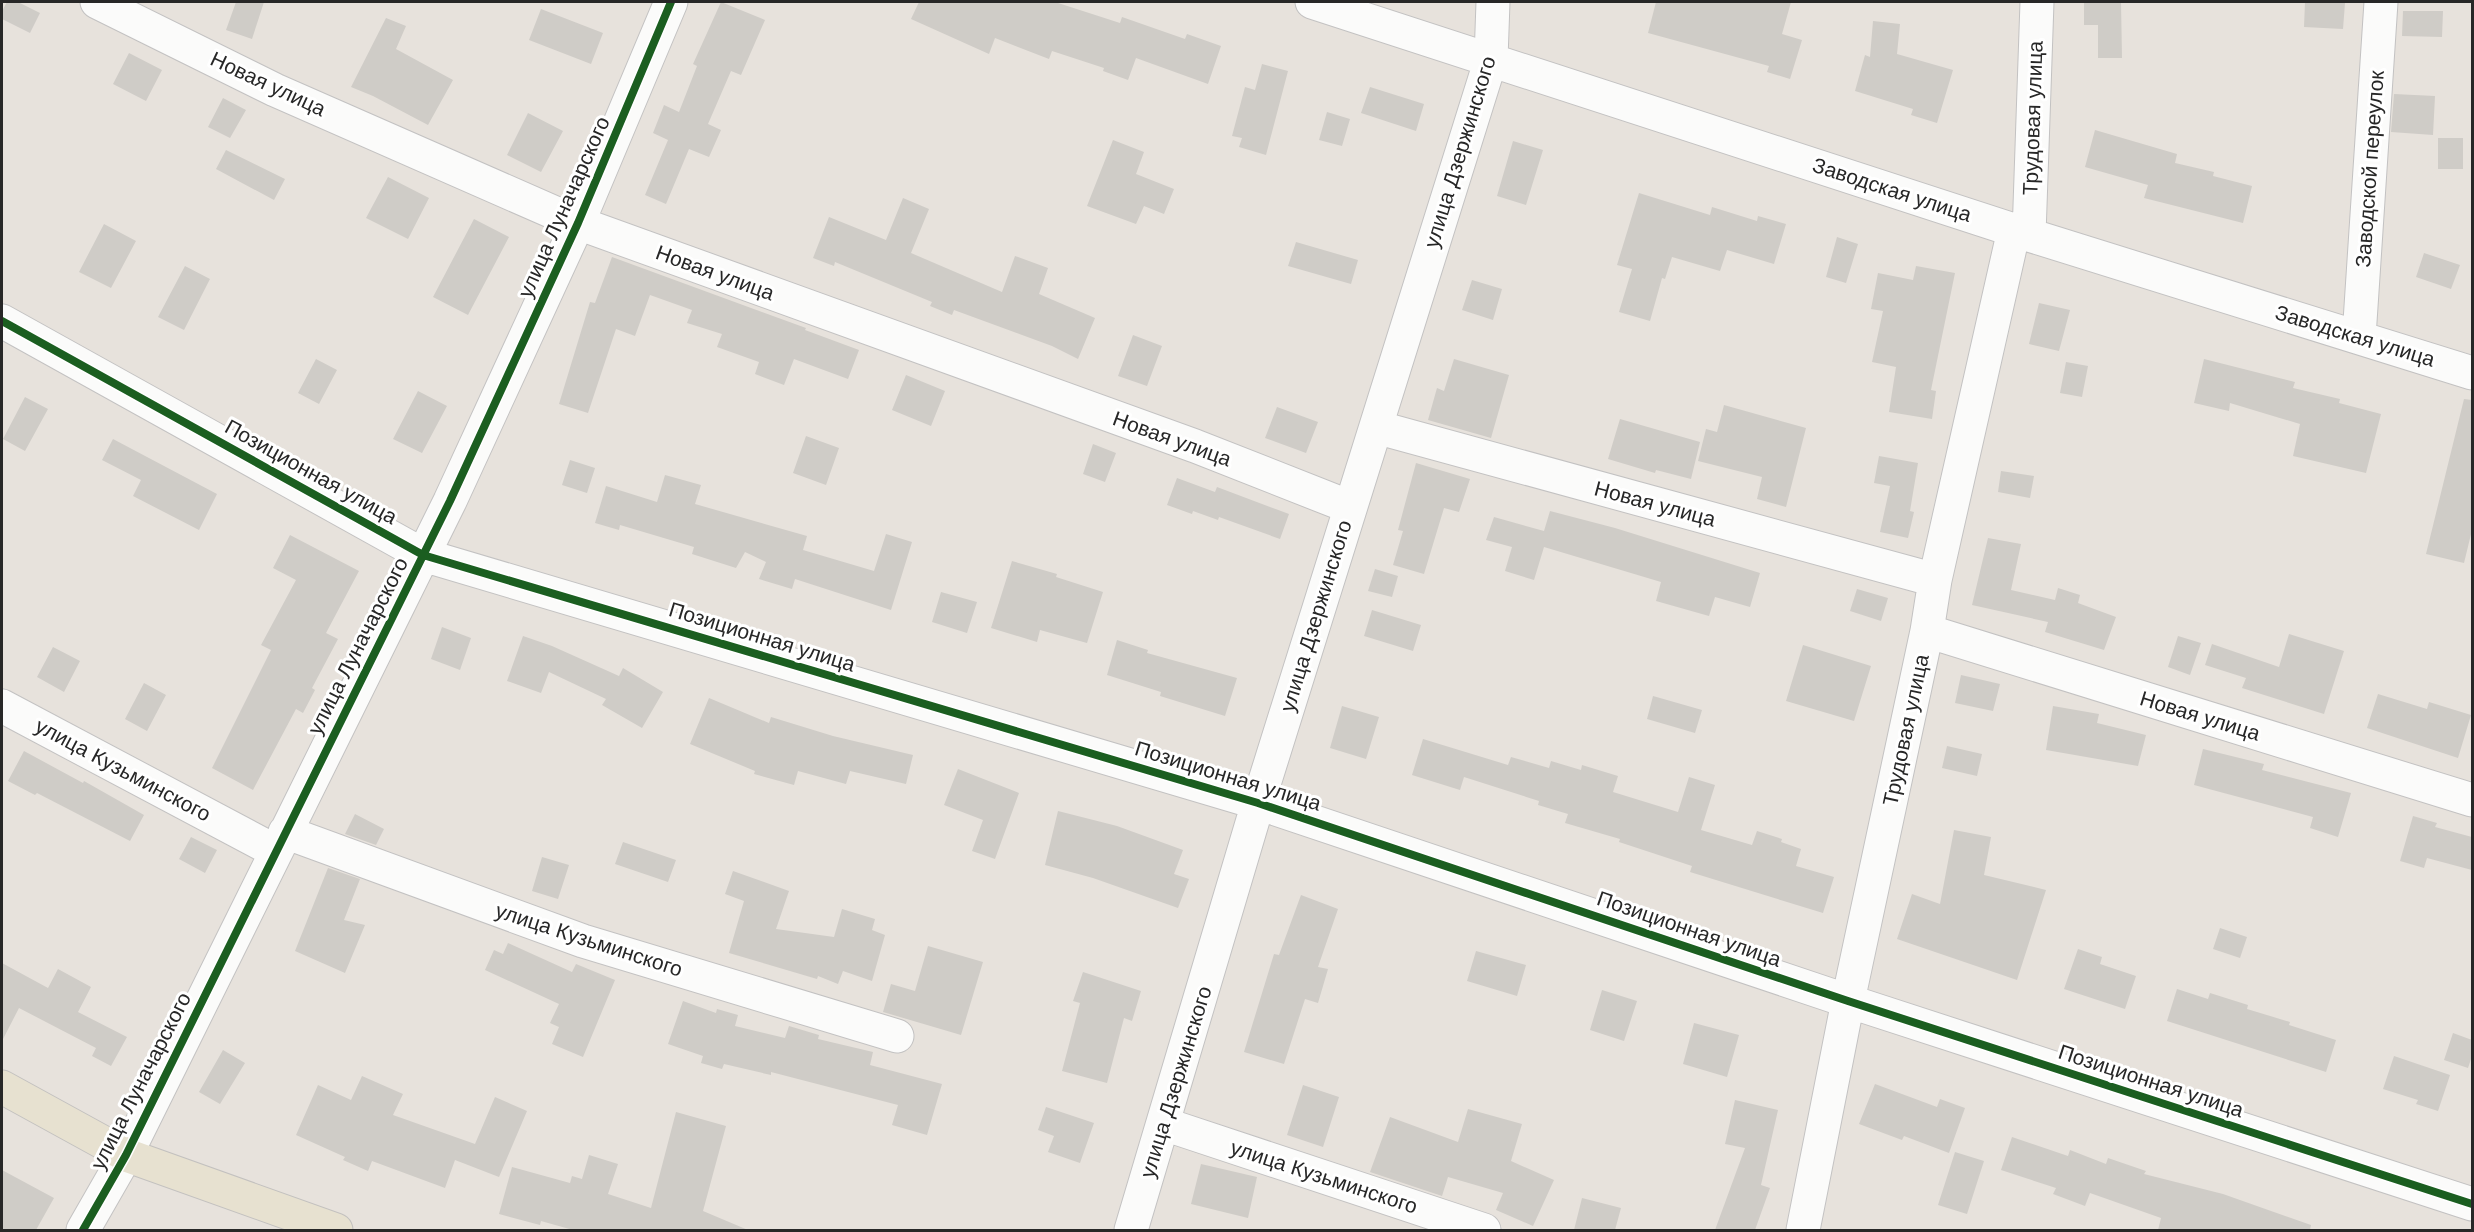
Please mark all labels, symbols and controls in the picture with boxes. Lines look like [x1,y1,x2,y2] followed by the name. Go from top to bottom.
[2018,40,2047,196] street label: Трудовая улица
[207,47,330,120] street label: Новая улица
[1419,53,1500,250] street label: улица Дзержинского
[2351,69,2388,268] street label: Заводской переулок
[513,113,614,301] street label: улица Луначарского
[1810,153,1975,226] street label: Заводская улица
[653,240,778,305] street label: Новая улица
[2273,300,2438,371] street label: Заводская улица
[1110,406,1235,471] street label: Новая улица
[221,415,402,529] street label: Позиционная улица
[1592,476,1718,531] street label: Новая улица
[1275,517,1356,714] street label: улица Дзержинского
[303,553,412,738] street label: улица Луначарского
[666,597,858,676] street label: Позиционная улица
[1878,652,1933,808] street label: Трудовая улица
[2137,686,2263,745] street label: Новая улица
[32,714,215,826] street label: улица Кузьминского
[1132,736,1324,815] street label: Позиционная улица
[1594,886,1785,971] street label: Позиционная улица
[493,898,685,981] street label: улица Кузьминского
[1135,983,1216,1180] street label: улица Дзержинского
[86,988,195,1173] street label: улица Луначарского
[2056,1040,2247,1121] street label: Позиционная улица
[1228,1135,1420,1218] street label: улица Кузьминского

